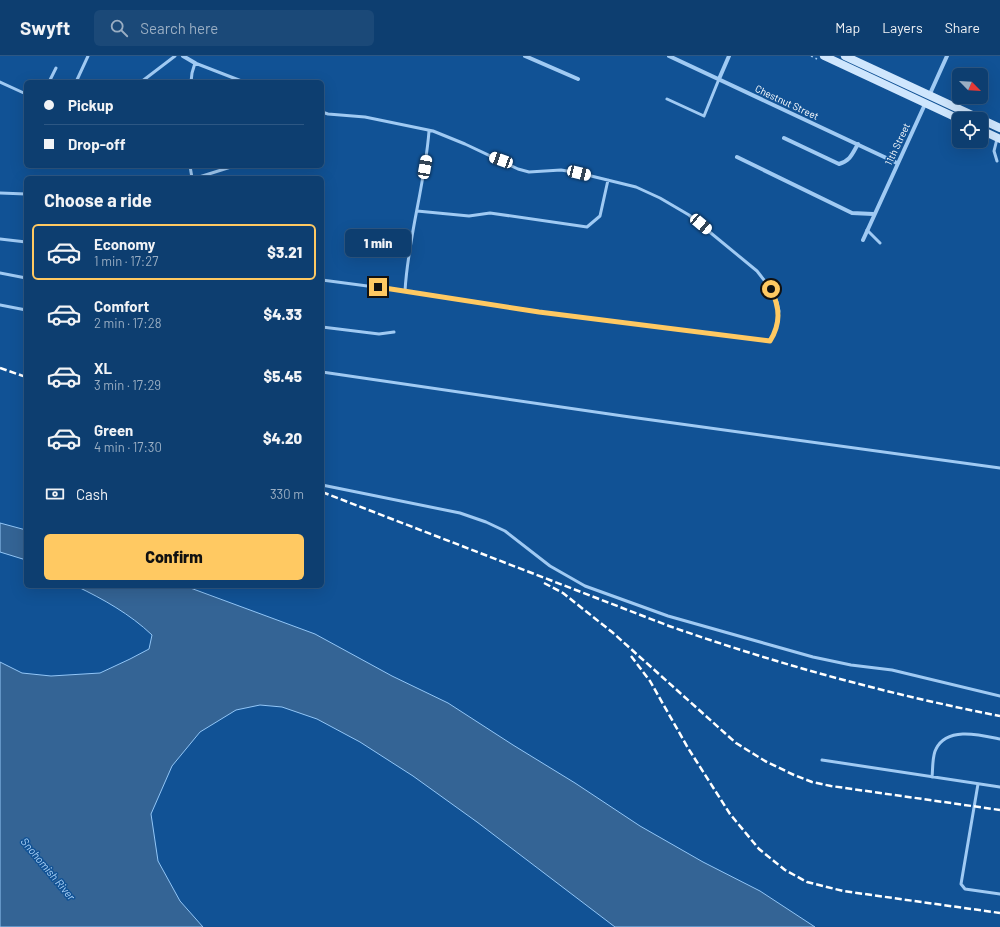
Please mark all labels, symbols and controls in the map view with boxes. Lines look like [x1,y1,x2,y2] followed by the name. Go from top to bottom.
[94,10,374,46] search box
[20,16,70,39] text: Swyft
[108,17,130,39] icon: search
[140,19,218,37] text: Search here
[835,19,860,36] text: Map
[882,19,923,36] text: Layers
[945,19,980,36] text: Share
[952,68,988,104] north arrow
[952,68,988,148] map controls
[753,82,821,122] street label: Chestnut Street
[68,96,114,114] text: Pickup
[952,112,988,148] button: locate
[882,121,912,167] street label: 11th Street
[68,135,126,153] text: Drop-off
[488,150,514,170] car
[417,154,433,180] car
[566,164,592,182] car
[44,189,152,211] text: Choose a ride
[688,212,714,236] car
[345,229,411,257] callout: 1 min
[46,234,82,270] icon: car
[94,235,155,253] text: Economy
[364,235,392,251] text: 1 min
[267,243,302,261] text: $3.21
[94,253,158,269] text: 1 min · 17:27
[369,278,387,296] route end
[762,280,780,298] route start
[46,296,82,332] icon: car
[94,297,149,315] text: Comfort
[264,305,302,323] text: $4.33
[94,315,161,331] text: 2 min · 17:28
[46,358,82,394] icon: car
[94,359,112,377] text: XL
[264,367,302,385] text: $5.45
[94,377,161,393] text: 3 min · 17:29
[46,420,82,456] icon: car
[94,421,133,439] text: Green
[263,429,302,447] text: $4.20
[94,439,162,455] text: 4 min · 17:30
[44,483,66,505] icon: cash
[76,485,108,503] text: Cash
[270,486,304,502] text: 330 m
[44,534,304,580] button: Confirm
[18,835,79,903] water label: Snohomish River

